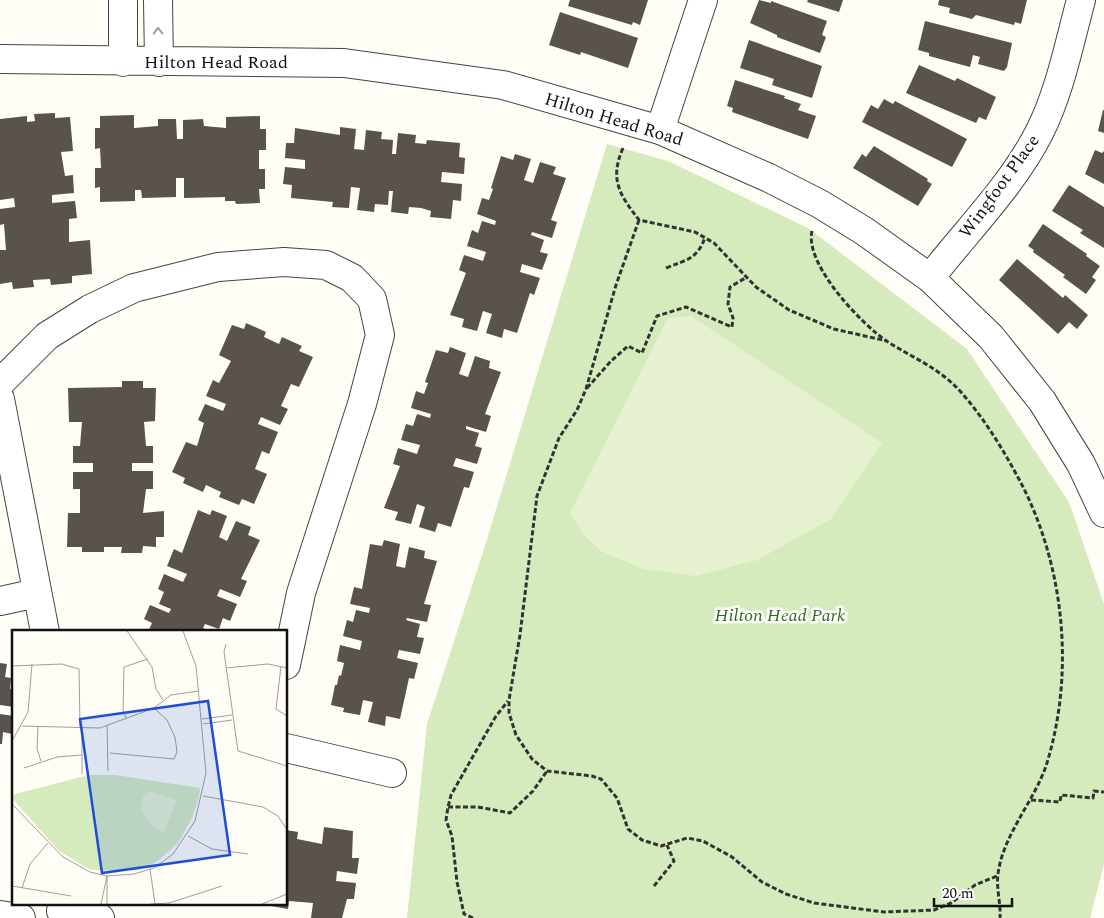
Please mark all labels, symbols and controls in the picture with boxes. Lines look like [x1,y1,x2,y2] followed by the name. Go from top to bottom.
[153,27,164,35] one-way arrow
[144,49,288,76] street label: Hilton Head Road
[541,86,687,153] street label: Hilton Head Road
[952,129,1046,244] street label: Wingfoot Place
[715,602,846,629] park label: Hilton Head Park
[12,630,288,906] inset map
[934,876,1012,908] scale bar
[942,882,974,905] text: 20 m

